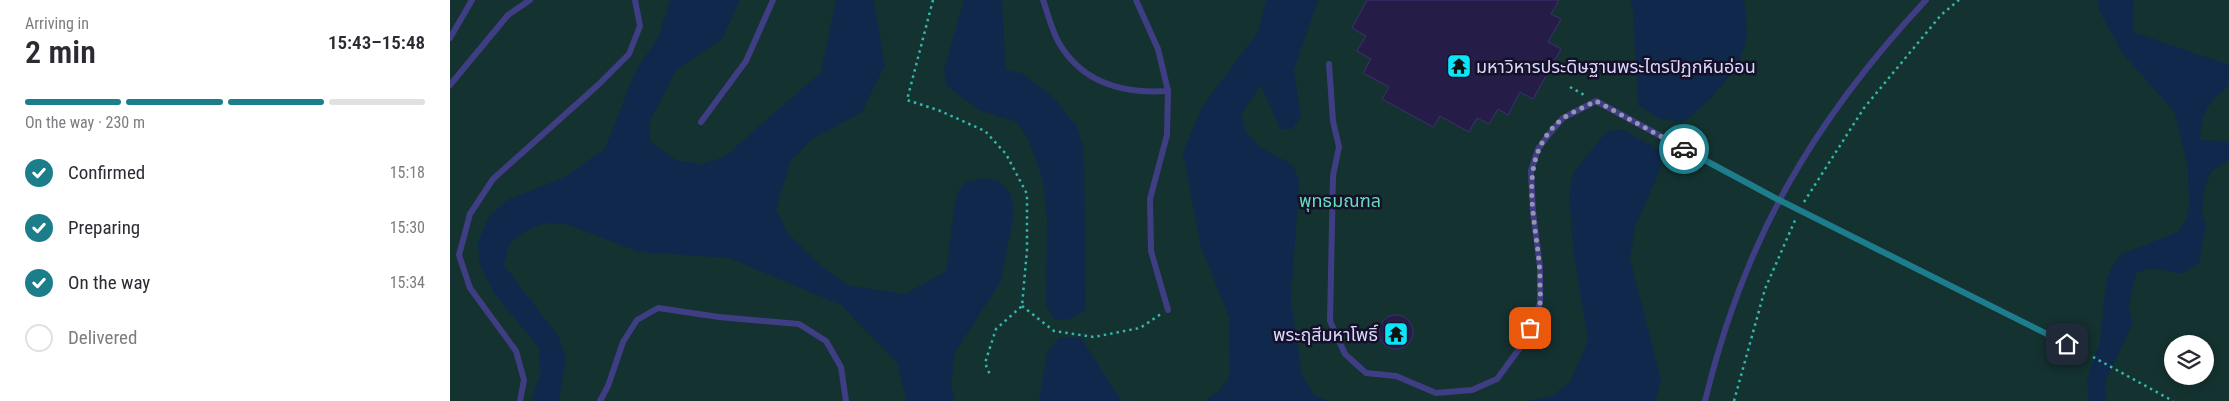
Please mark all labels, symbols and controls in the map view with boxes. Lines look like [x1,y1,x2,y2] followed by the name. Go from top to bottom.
[25,14,89,33] text: Arriving in
[328,31,425,54] text: 15:43–15:48
[25,33,96,71] text: 2 min
[1446,53,1472,79] temple icon: มหาวิหารประดิษฐานพระไตรปิฏกหินอ่อน
[1476,56,1756,77] place label: มหาวิหารประดิษฐานพระไตรปิฏกหินอ่อน
[25,113,145,132] text: On the way · 230 m
[1659,124,1709,174] courier
[1670,135,1698,163] icon: car
[25,159,53,187] icon: check
[68,161,145,184] text: Confirmed
[390,163,425,182] text: 15:18
[1299,190,1381,212] park label: พุทธมณฑล
[25,214,53,242] icon: check
[68,216,140,239] text: Preparing
[390,218,425,237] text: 15:30
[25,269,53,297] icon: check
[68,271,150,294] text: On the way
[390,273,425,292] text: 15:34
[1509,307,1551,349] pin
[1516,314,1544,342] icon: bag
[1383,321,1409,347] temple icon: พระฤสีมหาโพธิ์
[2046,323,2088,365] pin
[1273,324,1378,345] place label: พระฤสีมหาโพธิ์
[68,326,137,349] text: Delivered
[2053,330,2081,358] icon: home
[2164,335,2214,385] map controls
[2164,335,2214,385] button: layers

